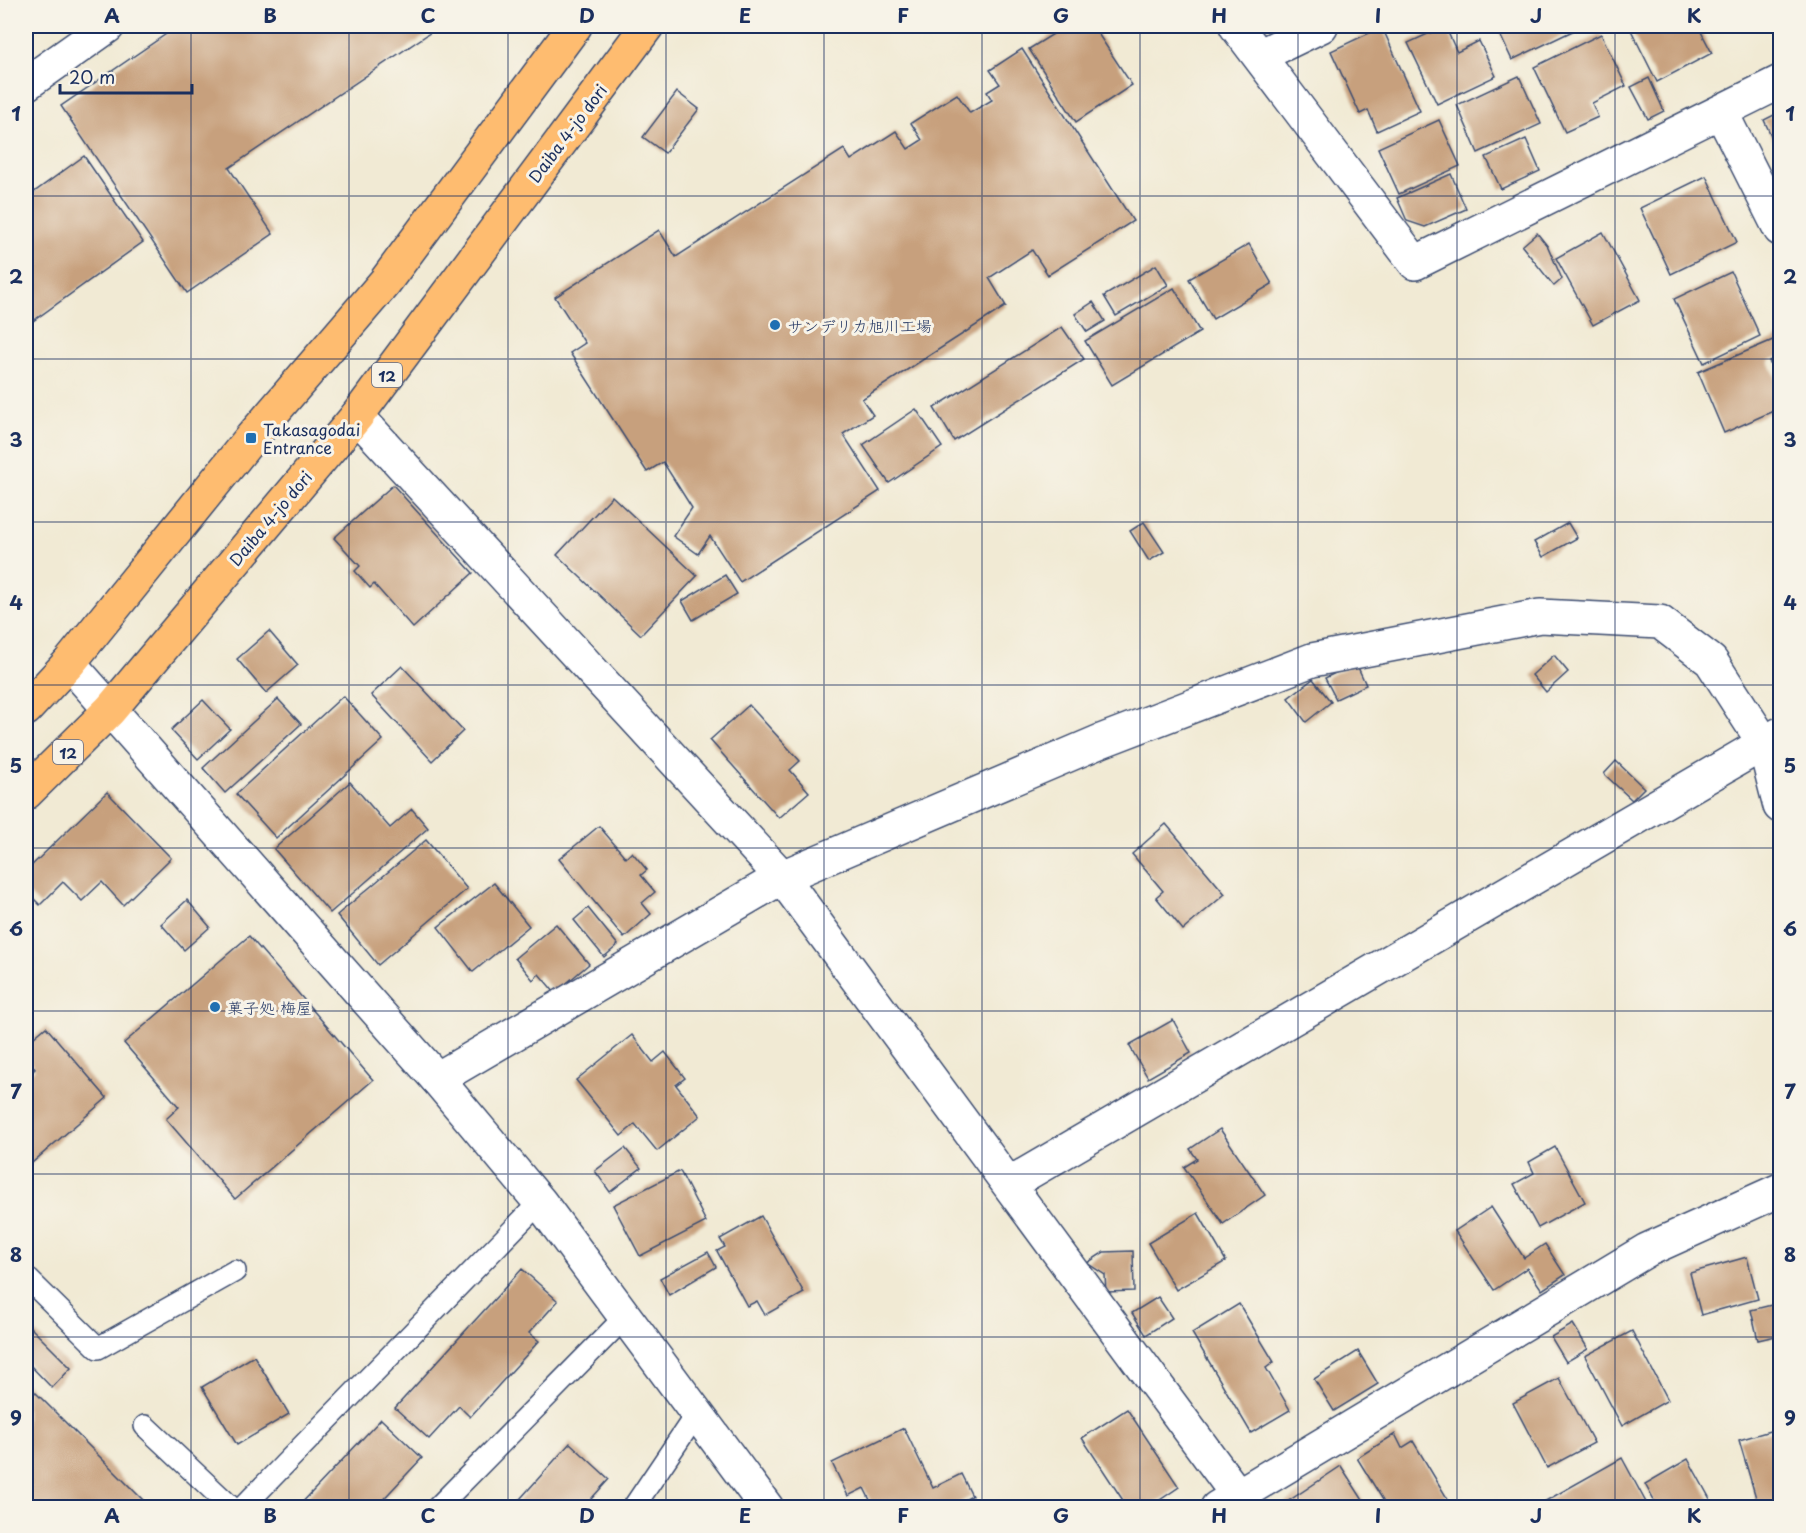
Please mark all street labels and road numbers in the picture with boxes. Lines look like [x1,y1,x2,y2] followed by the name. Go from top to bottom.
[522,79,612,187] street label: Daiba 4-jo dori
[372,363,402,387] road number: 12
[223,465,317,571] street label: Daiba 4-jo dori
[53,740,83,764] road number: 12

